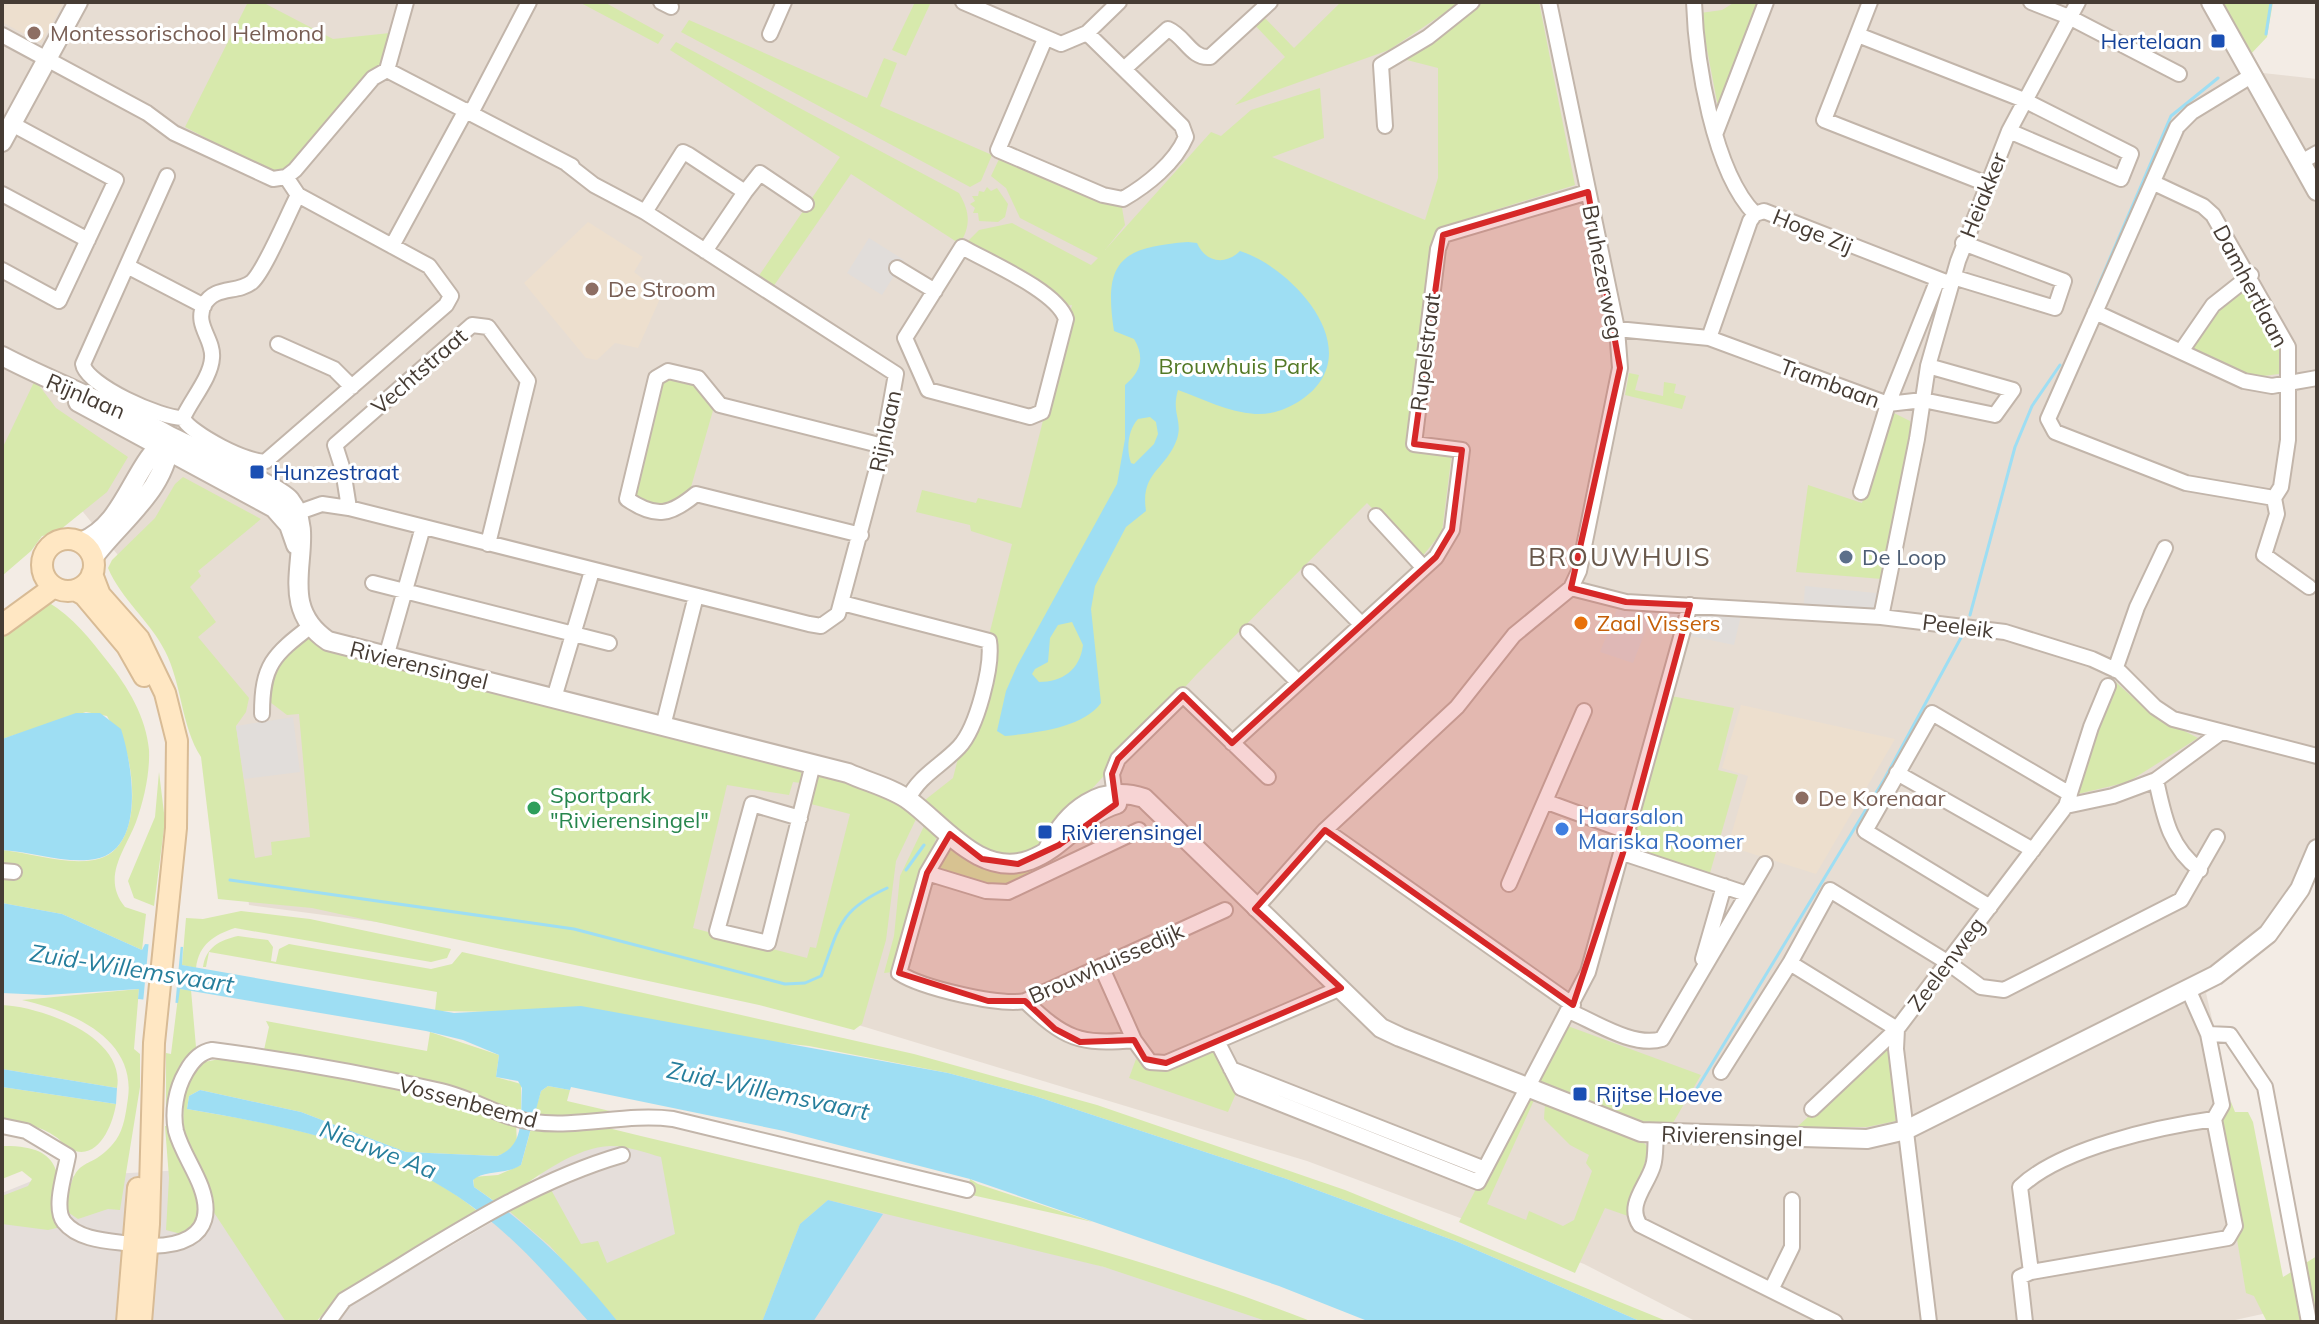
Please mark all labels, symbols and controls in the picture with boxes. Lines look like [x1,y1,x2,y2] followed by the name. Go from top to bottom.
[50,19,324,47] place label: Montessorischool Helmond
[25,24,43,42] marker: Montessorischool Helmond
[2101,27,2202,55] place label: Hertelaan
[2209,32,2227,50] marker: Hertelaan
[1953,148,2013,242] street label: Heiakker
[1576,202,1630,342] street label: Bruhezerweg
[1769,202,1857,260] street label: Hoge Zij
[2207,220,2295,352] street label: Damhertlaan
[608,275,716,303] place label: De Stroom
[583,280,601,298] marker: De Stroom
[1404,291,1446,413] street label: Rupelstraat
[365,322,473,420] street label: Vechtstraat
[1159,352,1320,380] park label: Brouwhuis Park
[1776,352,1884,414] street label: Trambaan
[42,367,130,425] street label: Rijnlaan
[863,387,907,475] street label: Rijnlaan
[273,458,399,486] place label: Hunzestraat
[248,463,266,481] marker: Hunzestraat
[1528,540,1712,573] district label: BROUWHUIS
[1862,543,1946,571] place label: De Loop
[1837,548,1855,566] marker: De Loop
[1921,608,1996,644] street label: Peeleik
[1597,609,1720,637] place label: Zaal Vissers
[1572,614,1590,632] marker: Zaal Vissers
[347,634,491,696] street label: Rivierensingel
[550,781,709,834] place label: Sportpark "Rivierensingel"
[1818,784,1946,812] place label: De Korenaar
[1793,789,1811,807] marker: De Korenaar
[525,799,543,817] marker: Sportpark "Rivierensingel"
[1578,802,1744,855] place label: Haarsalon Mariska Roomer
[1061,818,1203,846] place label: Rivierensingel
[1553,820,1571,838] marker: Haarsalon Mariska Roomer
[1036,823,1054,841] marker: Rivierensingel
[1901,911,1991,1017] street label: Zeelenweg
[1024,916,1188,1010] street label: Brouwhuissedijk
[28,937,237,999] water label: Zuid-Willemsvaart
[664,1054,873,1126] water label: Zuid-Willemsvaart
[395,1070,541,1134] street label: Vossenbeemd
[1596,1080,1723,1108] place label: Rijtse Hoeve
[1571,1085,1589,1103] marker: Rijtse Hoeve
[316,1113,441,1185] water label: Nieuwe Aa
[1661,1120,1803,1152] street label: Rivierensingel

